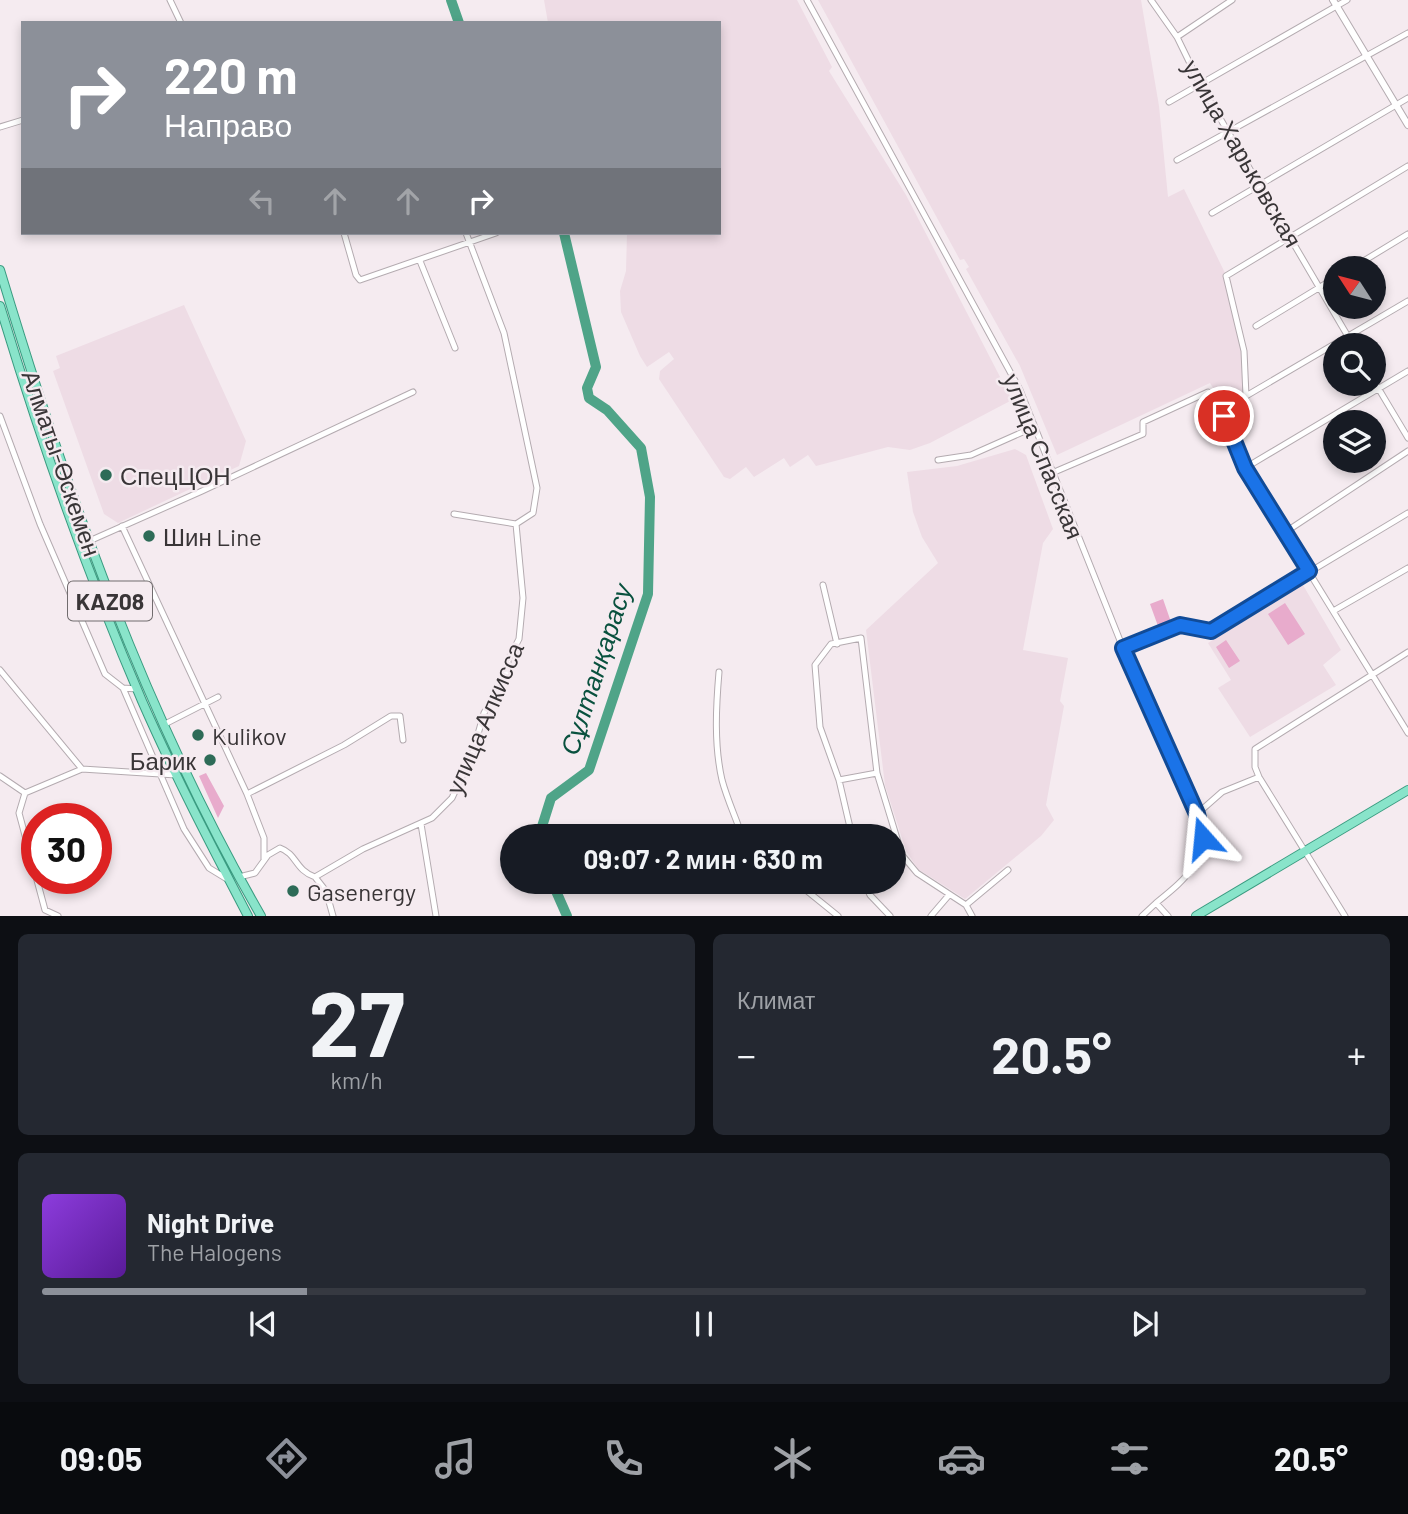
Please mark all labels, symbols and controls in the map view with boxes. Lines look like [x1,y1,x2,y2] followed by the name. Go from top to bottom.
[164,45,298,104] text: 220 m
[49,49,140,140] icon: right
[1177,54,1309,252] street label: улица Харьковская
[164,105,292,143] text: Направо
[243,182,281,220] icon: left
[316,182,354,220] icon: ahead
[389,182,427,220] icon: ahead
[462,182,500,220] icon: right
[1323,256,1386,318] north arrow
[1323,256,1386,473] map controls
[1323,333,1386,396] button: search
[17,366,107,560] street label: Алматы-Өскемен
[998,369,1090,543] street label: улица Спасская
[1194,386,1254,446] pin
[1205,397,1243,435] icon: arrive
[1323,410,1386,473] button: layers
[120,461,231,490] place label: СпецЦОН
[98,467,114,483] marker: СпецЦОН
[163,522,262,551] place label: Шин Line
[141,528,157,544] marker: Шин Line
[553,578,638,758] water label: Сұлтанқарасу
[68,582,152,621] road number: KAZ08
[439,637,529,798] street label: улица Алкисса
[212,721,287,750] place label: Kulikov
[190,727,206,743] marker: Kulikov
[130,746,196,775] place label: Барик
[202,752,218,768] marker: Барик
[1166,801,1240,875] position arrow
[21,803,112,894] speed limit sign: 30
[583,843,823,874] text: 09:07 · 2 мин · 630 m
[307,877,416,906] place label: Gasenergy
[285,883,301,899] marker: Gasenergy
[308,966,405,1075] text: 27
[737,986,815,1014] text: Климат
[991,1022,1112,1084] text: 20.5°
[737,1031,756,1077] text: −
[1347,1031,1366,1077] text: +
[330,1066,383,1094] text: km/h
[147,1207,274,1238] text: Night Drive
[147,1238,282,1266] text: The Halogens
[244,1305,282,1343] icon: previous
[685,1305,723,1343] icon: pause
[1126,1305,1164,1343] icon: next
[262,1434,311,1483] icon: directions
[431,1434,480,1483] icon: music
[599,1434,648,1483] icon: phone
[768,1434,817,1483] icon: climate
[937,1434,986,1483] icon: car
[1105,1434,1154,1483] icon: filters
[60,1439,142,1477] text: 09:05
[1274,1439,1348,1477] text: 20.5°

